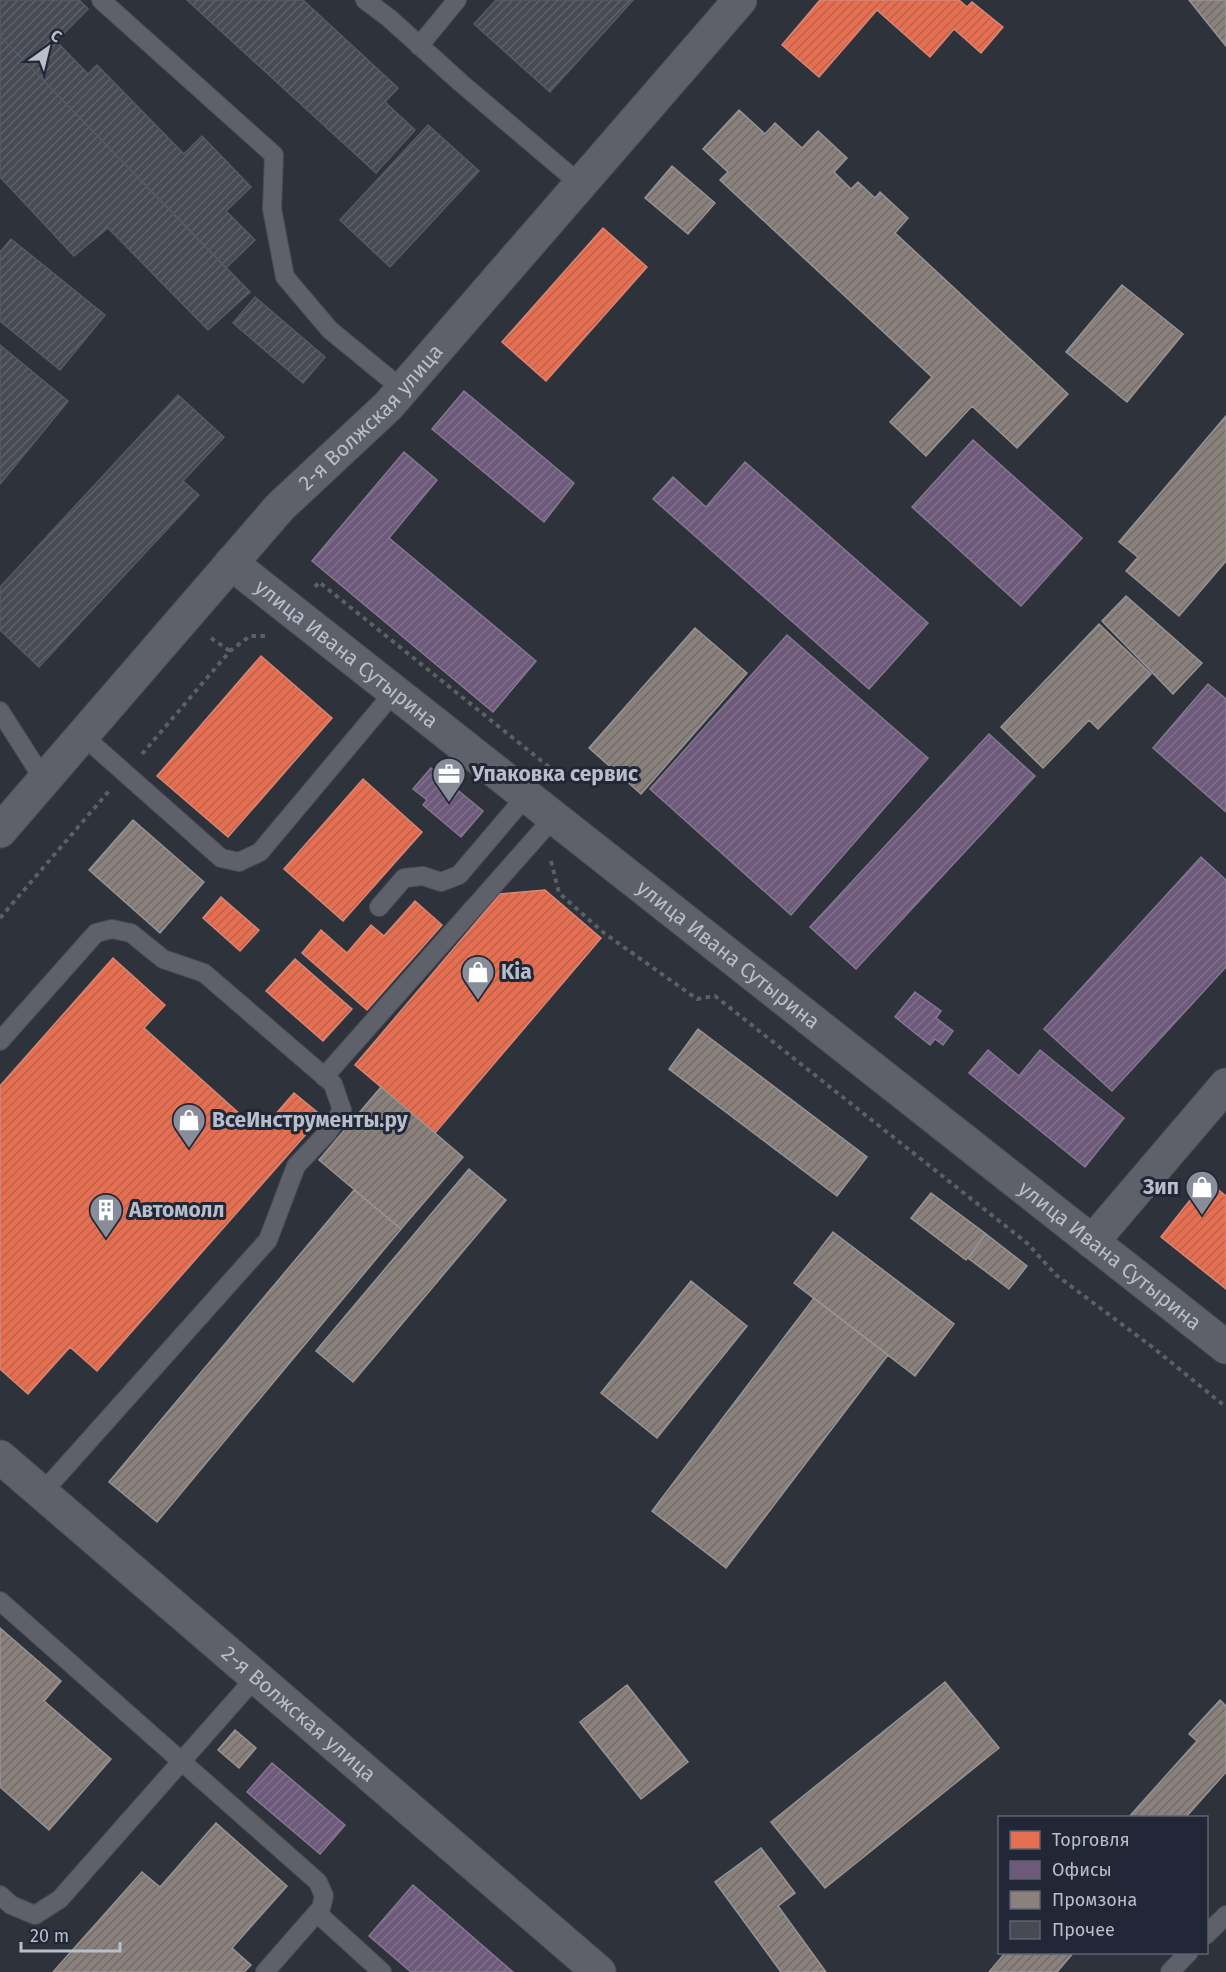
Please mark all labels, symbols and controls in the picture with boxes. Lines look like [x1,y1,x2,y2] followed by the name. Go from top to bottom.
[18,18,78,78] north arrow
[47,26,66,47] text: С
[293,339,449,496] street label: 2-я Волжская улица
[250,574,443,734] street label: улица Ивана Сутырина
[431,756,467,803] office icon: Упаковка сервис
[471,761,638,787] place label: Упаковка сервис
[631,875,825,1035] street label: улица Ивана Сутырина
[460,954,496,1001] shop icon: Kia
[501,959,532,985] place label: Kia
[171,1102,207,1149] shop icon: ВсеИнструменты.ру
[212,1107,408,1133] place label: ВсеИнструменты.ру
[1184,1169,1220,1216] shop icon: Зип
[1142,1174,1179,1200] place label: Зип
[1013,1175,1207,1336] street label: улица Ивана Сутырина
[88,1192,124,1239] building icon: Автомолл
[128,1197,224,1223] place label: Автомолл
[216,1640,381,1787] street label: 2-я Волжская улица
[998,1816,1208,1954] legend
[1052,1829,1130,1851] text: Торговля
[1052,1859,1112,1881] text: Офисы
[1052,1889,1137,1911] text: Промзона
[21,1915,120,1953] scale bar
[1052,1919,1115,1941] text: Прочее
[30,1925,69,1947] text: 20 m

